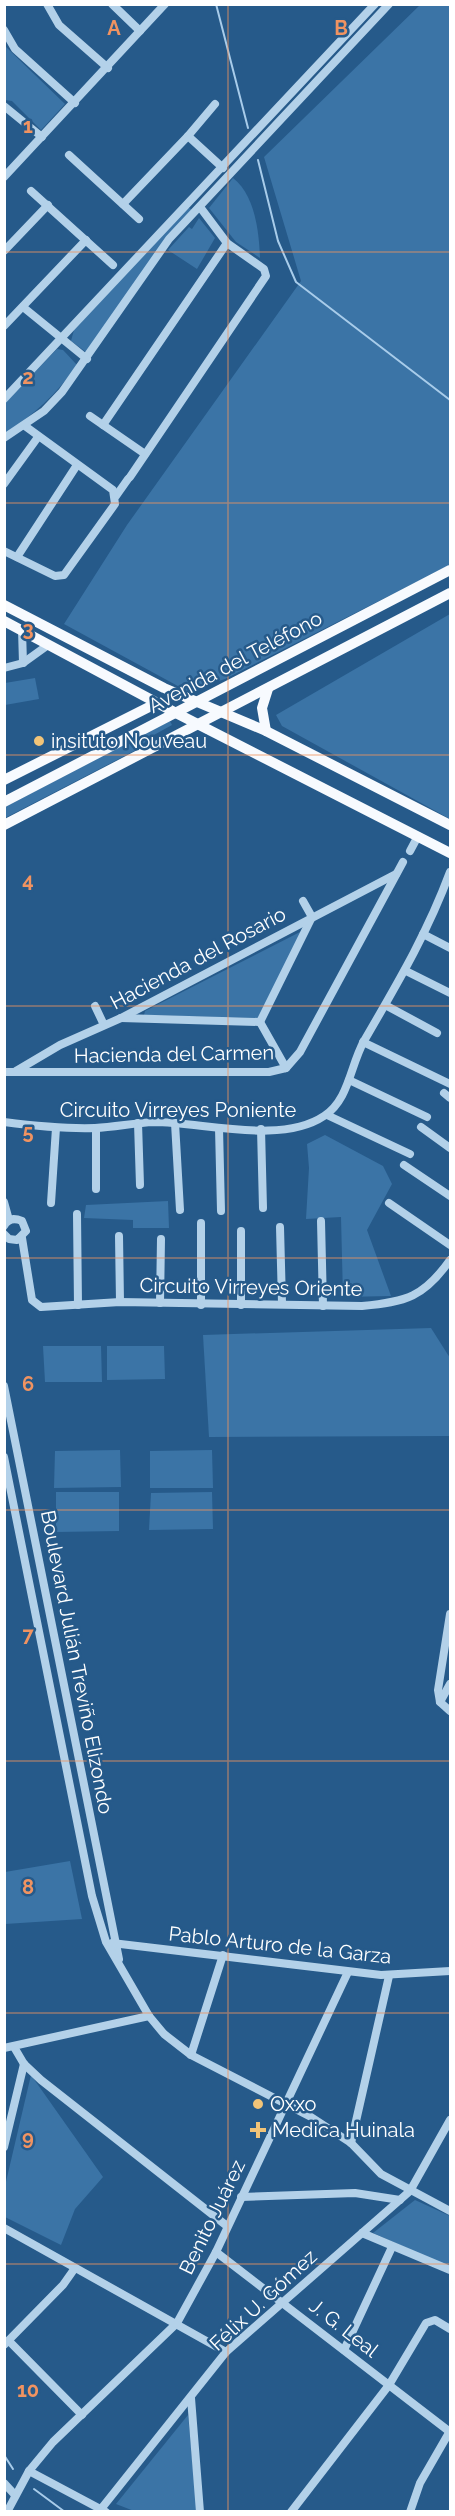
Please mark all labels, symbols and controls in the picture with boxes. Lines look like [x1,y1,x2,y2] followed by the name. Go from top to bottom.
[107,16,121,40] text: A
[334,16,348,40] text: B
[23,114,33,138] text: 1
[22,365,34,389] text: 2
[144,606,326,718] street label: Avenida del Teléfono
[22,617,34,641] text: 3
[51,729,207,753] place label: insituto Nouveau
[32,734,46,748] marker: insituto Nouveau
[22,868,34,892] text: 4
[106,902,290,1014] street label: Hacienda del Rosario
[74,1040,274,1068] street label: Hacienda del Carmen
[60,1098,297,1122] street label: Circuito Virreyes Poniente
[22,1120,34,1144] text: 5
[139,1273,363,1301] street label: Circuito Virreyes Oriente
[22,1372,34,1396] text: 6
[36,1508,118,1816] street label: Boulevard Julián Treviño Elizondo
[22,1623,34,1647] text: 7
[22,1875,34,1899] text: 8
[167,1921,393,1969] street label: Pablo Arturo de la Garza
[270,2092,317,2116] place label: Oxxo
[251,2097,265,2111] marker: Oxxo
[272,2118,415,2142] place label: Medica Huinala
[249,2121,267,2139] marker: Medica Huinala
[22,2126,34,2150] text: 9
[174,2156,250,2278] street label: Benito Juárez
[205,2244,322,2356] street label: Félix U. Gómez
[305,2294,384,2363] street label: J. G. Leal
[17,2378,39,2402] text: 10

